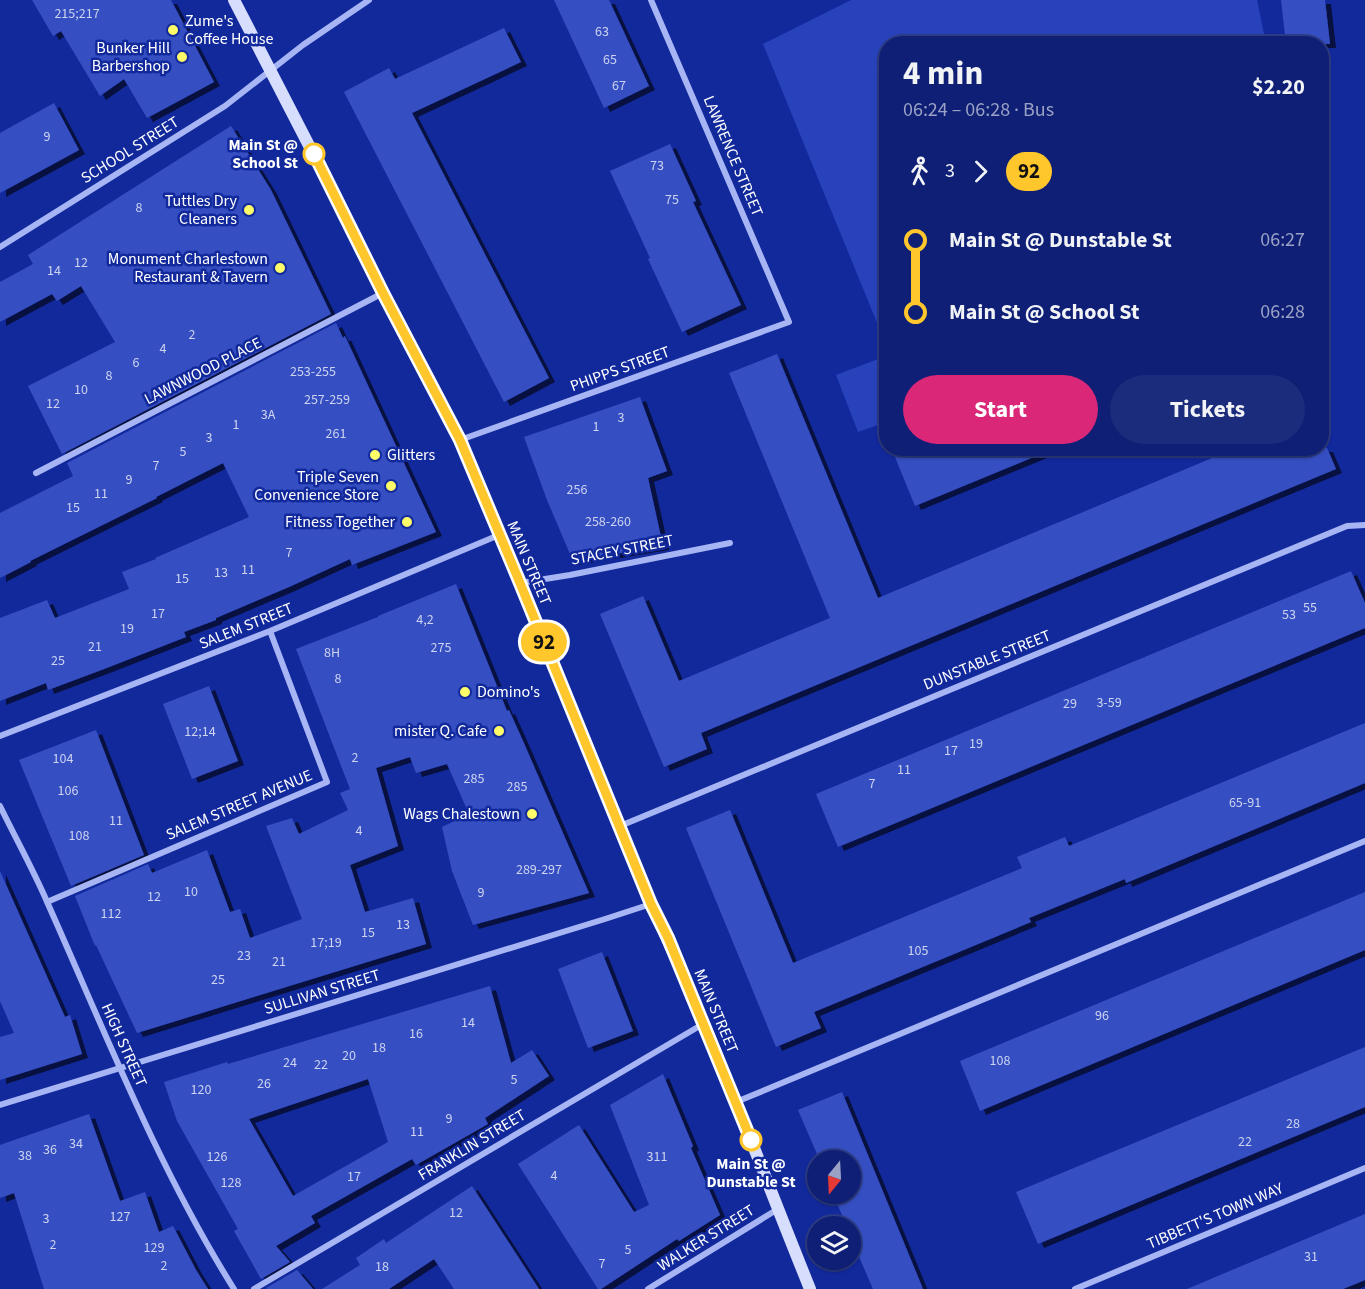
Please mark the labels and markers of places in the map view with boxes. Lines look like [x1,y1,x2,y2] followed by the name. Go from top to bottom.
[185,10,273,50] place label: Zume's Coffee House
[166,23,180,37] marker: Zume's Coffee House
[92,37,170,77] place label: Bunker Hill Barbershop
[175,50,189,64] marker: Bunker Hill Barbershop
[228,134,298,174] place label: Main St @ School St
[303,143,325,165] marker: Main St @ School St
[165,190,238,230] place label: Tuttles Dry Cleaners
[242,203,256,217] marker: Tuttles Dry Cleaners
[108,248,268,288] place label: Monument Charlestown Restaurant & Tavern
[273,261,287,275] marker: Monument Charlestown Restaurant & Tavern
[387,444,436,466] place label: Glitters
[368,448,382,462] marker: Glitters
[254,466,379,506] place label: Triple Seven Convenience Store
[384,479,398,493] marker: Triple Seven Convenience Store
[285,511,395,533] place label: Fitness Together
[400,515,414,529] marker: Fitness Together
[477,681,540,703] place label: Domino's
[458,685,472,699] marker: Domino's
[394,720,487,742] place label: mister Q. Cafe
[492,724,506,738] marker: mister Q. Cafe
[403,803,520,825] place label: Wags Chalestown
[525,807,539,821] marker: Wags Chalestown
[740,1129,762,1151] marker: Main St @ Dunstable St
[706,1153,796,1193] place label: Main St @ Dunstable St

